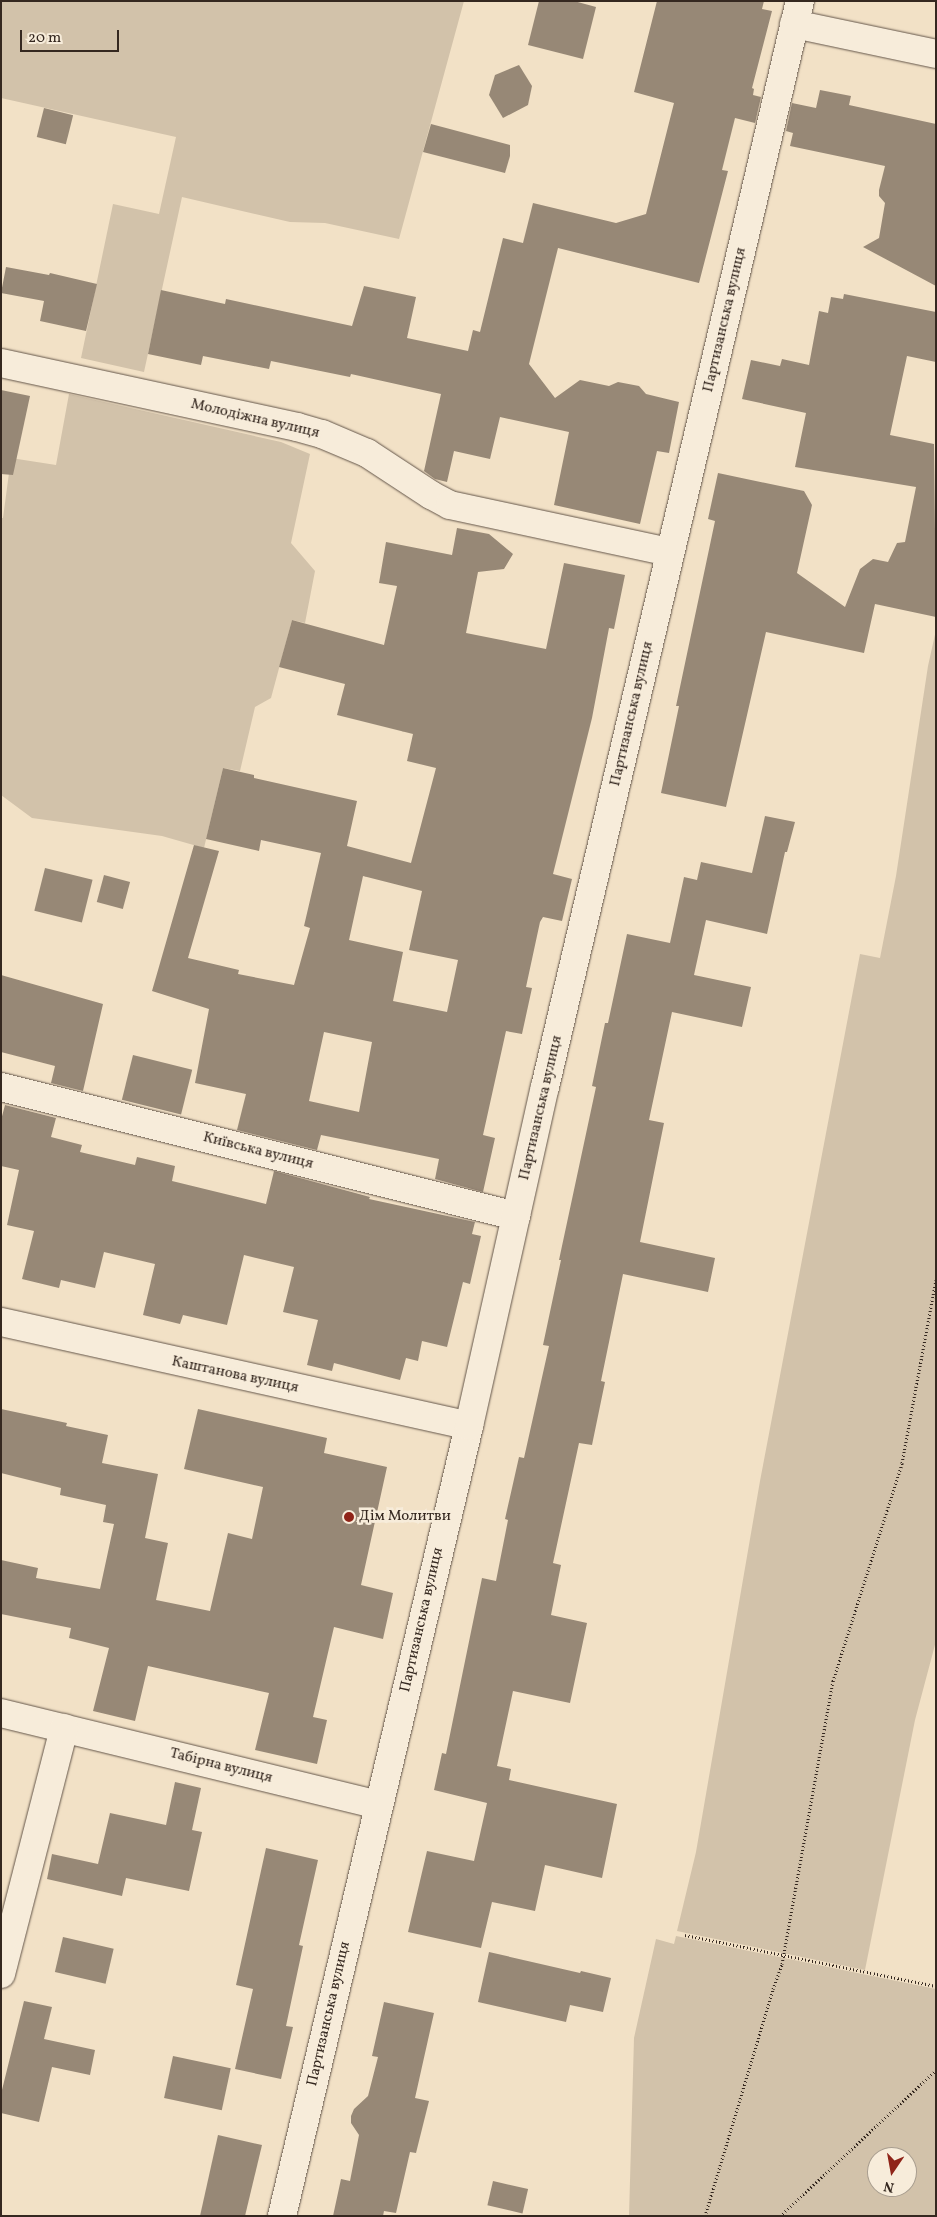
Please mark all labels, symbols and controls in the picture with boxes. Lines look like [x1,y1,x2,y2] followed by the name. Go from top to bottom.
[22,20,121,52] scale bar
[28,28,61,49] text: 20 m
[700,246,750,394] street label: Партизанська вулиця
[189,395,321,443] street label: Молодіжна вулиця
[607,640,657,788] street label: Партизанська вулиця
[516,1034,566,1182] street label: Партизанська вулиця
[201,1129,315,1173] street label: Київська вулиця
[170,1353,300,1397] street label: Каштанова вулиця
[359,1508,451,1526] place label: Дім Молитви
[343,1511,355,1523] marker: Дім Молитви
[397,1546,447,1694] street label: Партизанська вулиця
[168,1745,274,1787] street label: Табірна вулиця
[304,1940,354,2088] street label: Партизанська вулиця
[867,2147,917,2197] north arrow
[882,2176,896,2197] text: N

